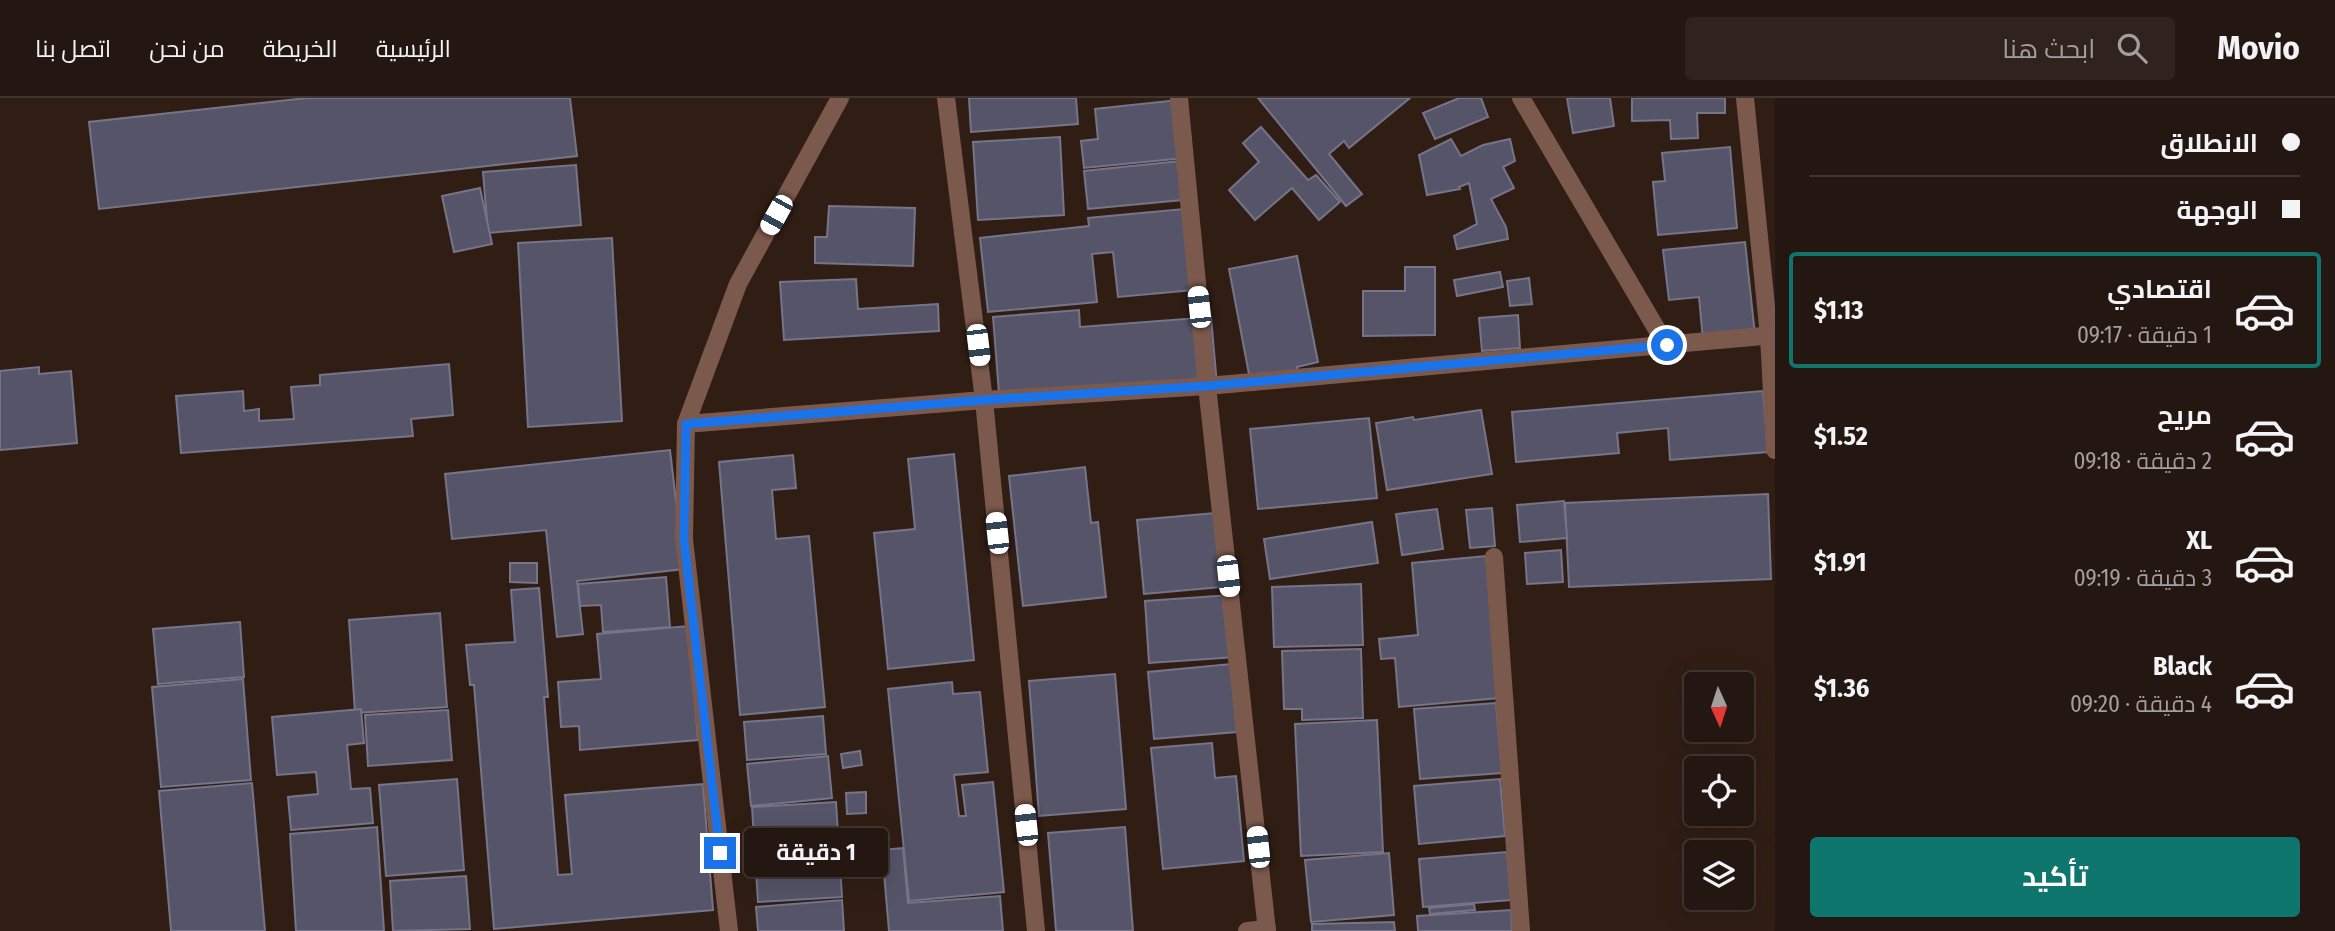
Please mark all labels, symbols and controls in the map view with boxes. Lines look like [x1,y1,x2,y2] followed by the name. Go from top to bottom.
[1685,17,2175,80] search box
[2217,28,2300,68] text: Movio
[2113,29,2151,67] icon: search
[2002,34,2095,65] text: ابحث هنا
[35,35,111,63] text: اتصل بنا
[149,35,225,63] text: من نحن
[263,35,338,63] text: الخريطة
[376,35,451,63] text: الرئيسية
[2160,128,2258,159] text: الانطلاق
[757,192,796,238] car
[2177,195,2258,226] text: الوجهة
[2107,274,2212,305] text: اقتصادي
[2233,279,2296,342] icon: car
[1187,285,1212,329] car
[1814,295,1864,326] text: $1.13
[2077,321,2212,349] text: 1 دقيقة · 09:17
[966,323,991,367] car
[1651,329,1683,361] route start
[2157,400,2212,431] text: مريح
[2233,405,2296,468] icon: car
[1814,421,1868,452] text: $1.52
[2074,447,2212,475] text: 2 دقيقة · 09:18
[985,511,1010,555] car
[2186,525,2212,556] text: XL
[2233,531,2296,594] icon: car
[1814,547,1866,578] text: $1.91
[1216,554,1241,598] car
[2074,564,2212,592] text: 3 دقيقة · 09:19
[2153,651,2212,682] text: Black
[2233,657,2296,720] icon: car
[1684,672,1754,742] north arrow
[1684,672,1754,910] map controls
[1814,673,1869,704] text: $1.36
[2070,690,2212,718] text: 4 دقيقة · 09:20
[1684,756,1754,826] button: locate
[1014,803,1039,847] car
[1246,825,1271,869] car
[744,828,888,878] callout: 1 دقيقة
[704,837,736,869] route end
[1810,837,2300,917] button: تأكيد
[776,838,856,866] text: 1 دقيقة
[1684,840,1754,910] button: layers

